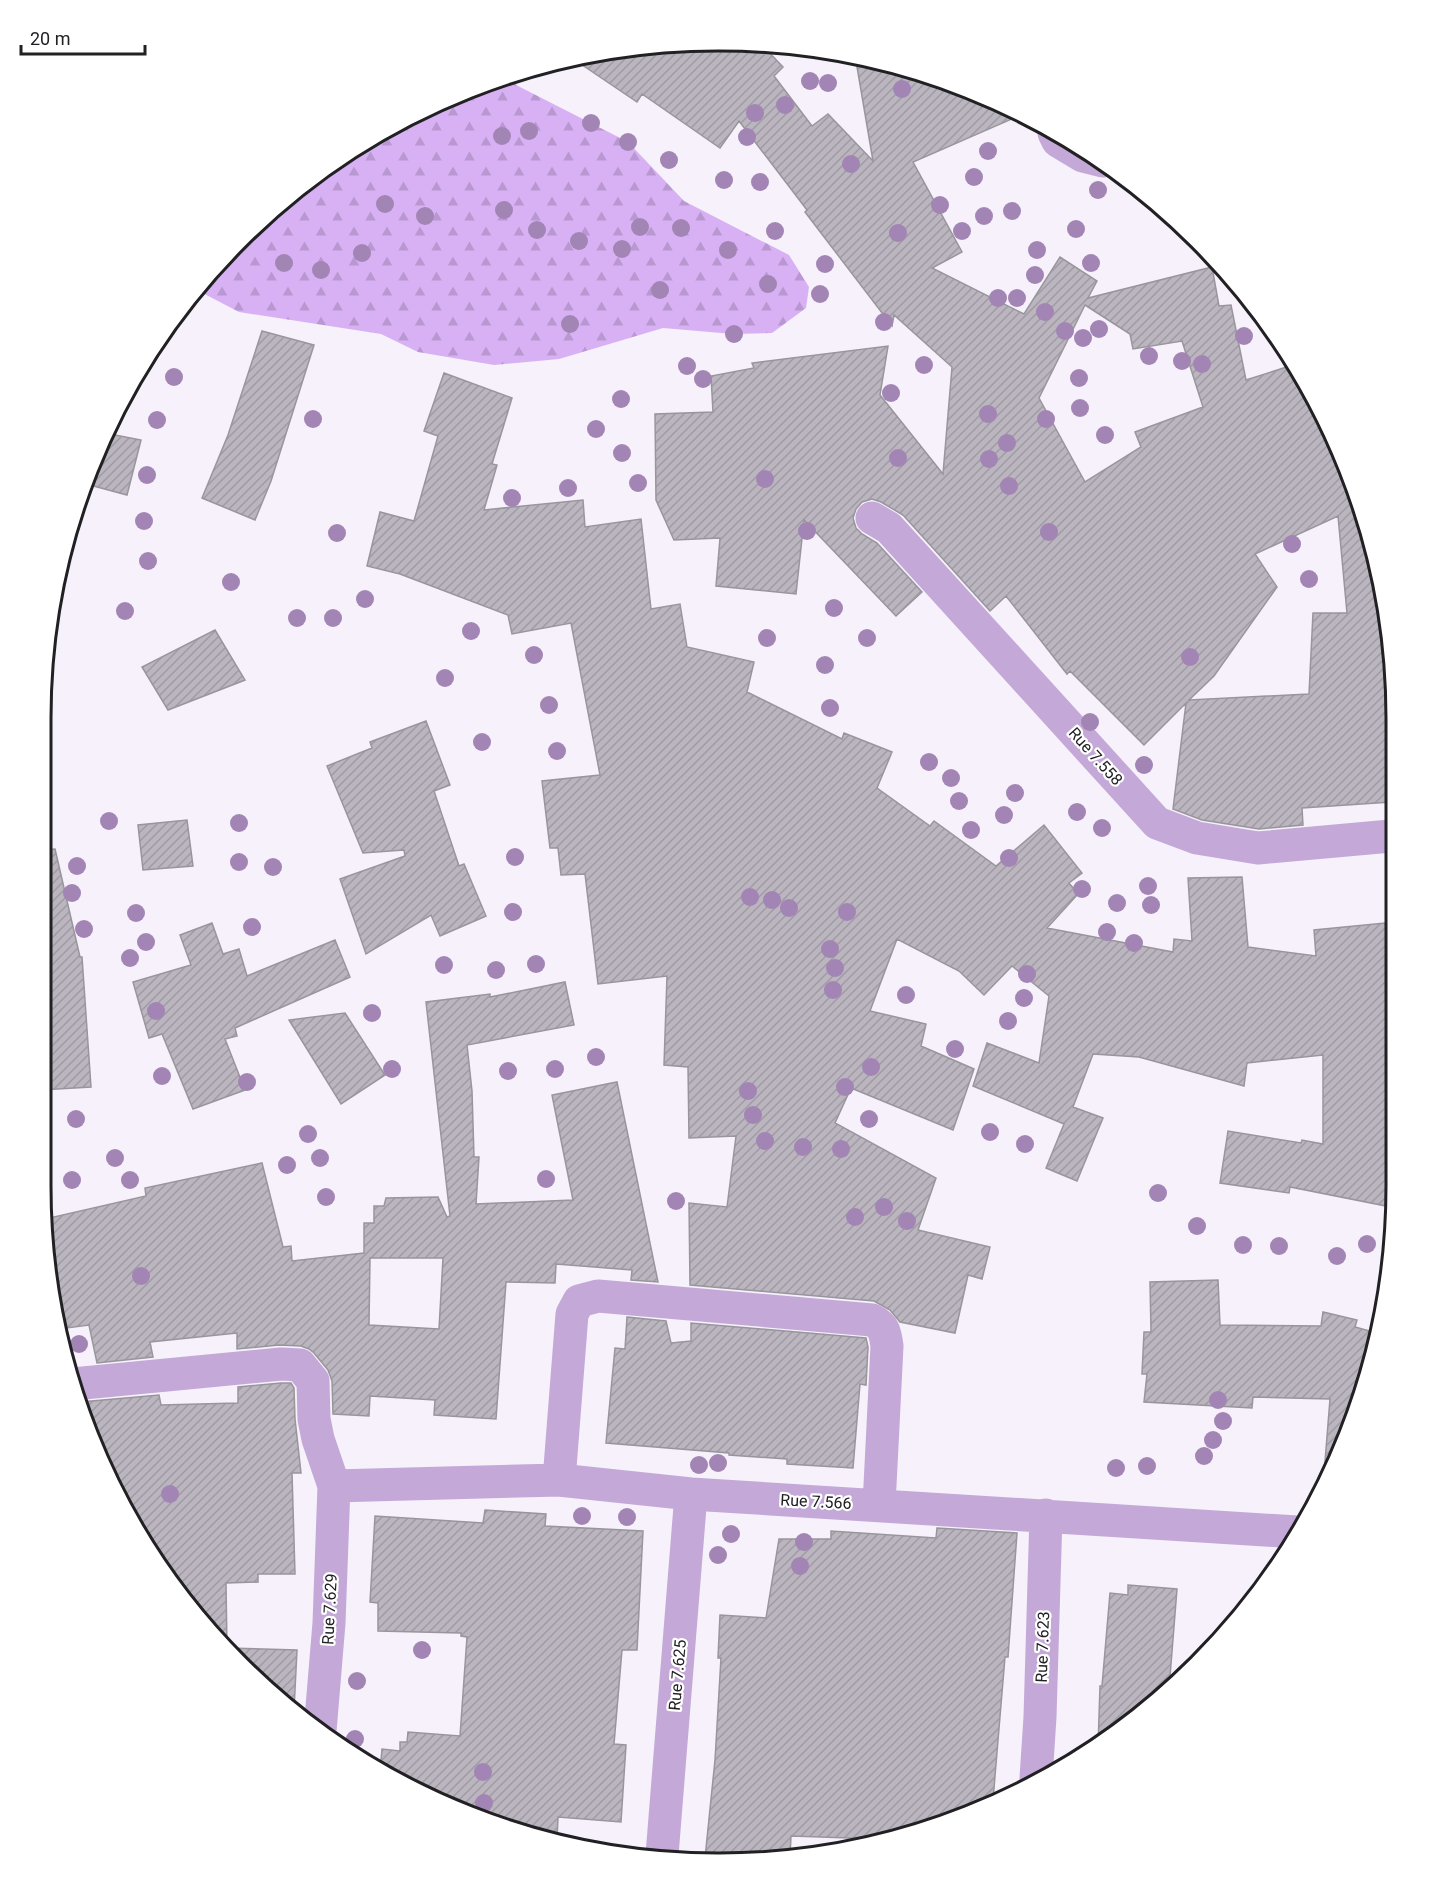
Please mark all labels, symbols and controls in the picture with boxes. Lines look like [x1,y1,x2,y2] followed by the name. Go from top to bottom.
[21,18,146,56] scale bar
[30,28,70,49] text: 20 m
[1065,723,1127,789] street label: Rue 7.558
[780,1490,852,1513] street label: Rue 7.566
[318,1573,341,1645] street label: Rue 7.629
[1032,1611,1053,1683] street label: Rue 7.623
[665,1639,690,1711] street label: Rue 7.625

